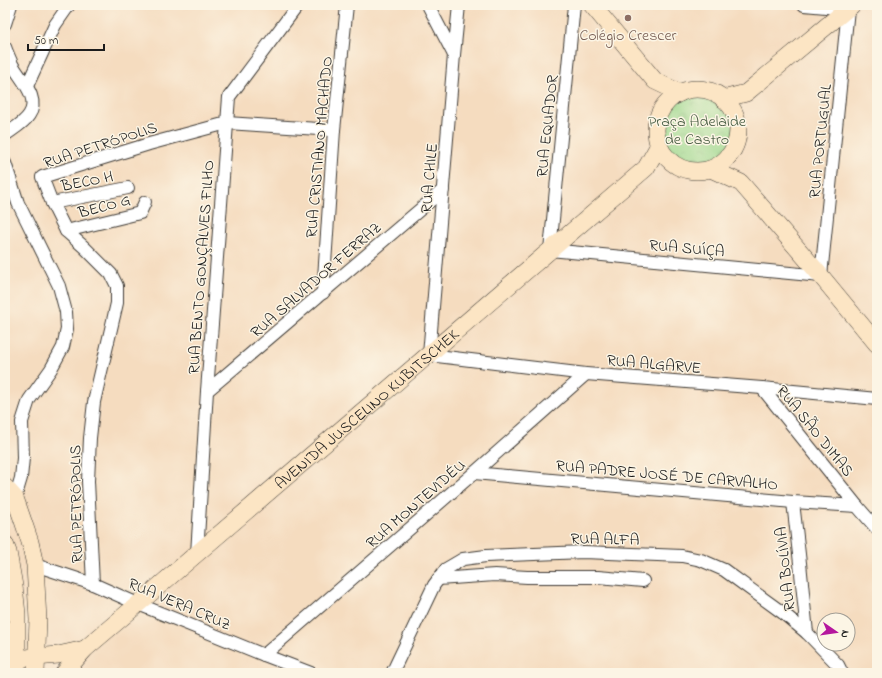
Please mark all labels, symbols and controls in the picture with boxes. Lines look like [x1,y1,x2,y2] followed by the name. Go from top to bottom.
[623,13,633,23] marker: Colégio Crescer
[579,24,677,48] place label: Colégio Crescer
[28,26,104,52] scale bar
[34,32,58,50] text: 50 m
[300,55,340,239] street label: RUA CRISTIANO MACHADO
[531,74,565,179] street label: RUA EQUADOR
[803,83,839,200] street label: RUA PORTUGUAL
[648,110,747,152] park label: Praça Adelaide de Castro
[41,116,161,176] street label: RUA PETRÓPOLIS
[415,142,445,214] street label: RUA CHILE
[183,159,221,375] street label: RUA BENTO GONÇALVES FILHO
[58,165,115,199] street label: BECO H
[75,188,133,226] street label: BECO G
[245,217,387,344] street label: RUA SALVADOR FERRAZ
[648,234,726,264] street label: RUA SUÍÇA
[270,323,465,496] street label: AVENIDA JUSCELINO KUBITSCHEK
[606,349,702,381] street label: RUA ALGARVE
[770,380,859,482] street label: RUA SÃO DIMAS
[64,445,90,563] street label: RUA PETRÓPOLIS
[361,454,472,555] street label: RUA MONTEVIDÉU
[555,454,779,498] street label: RUA PADRE JOSÉ DE CARVALHO
[770,525,802,612] street label: RUA BOLÍVIA
[570,527,640,553] street label: RUA ALFA
[124,572,234,637] street label: RUA VERA CRUZ
[816,612,856,652] north arrow
[836,629,853,639] text: N

